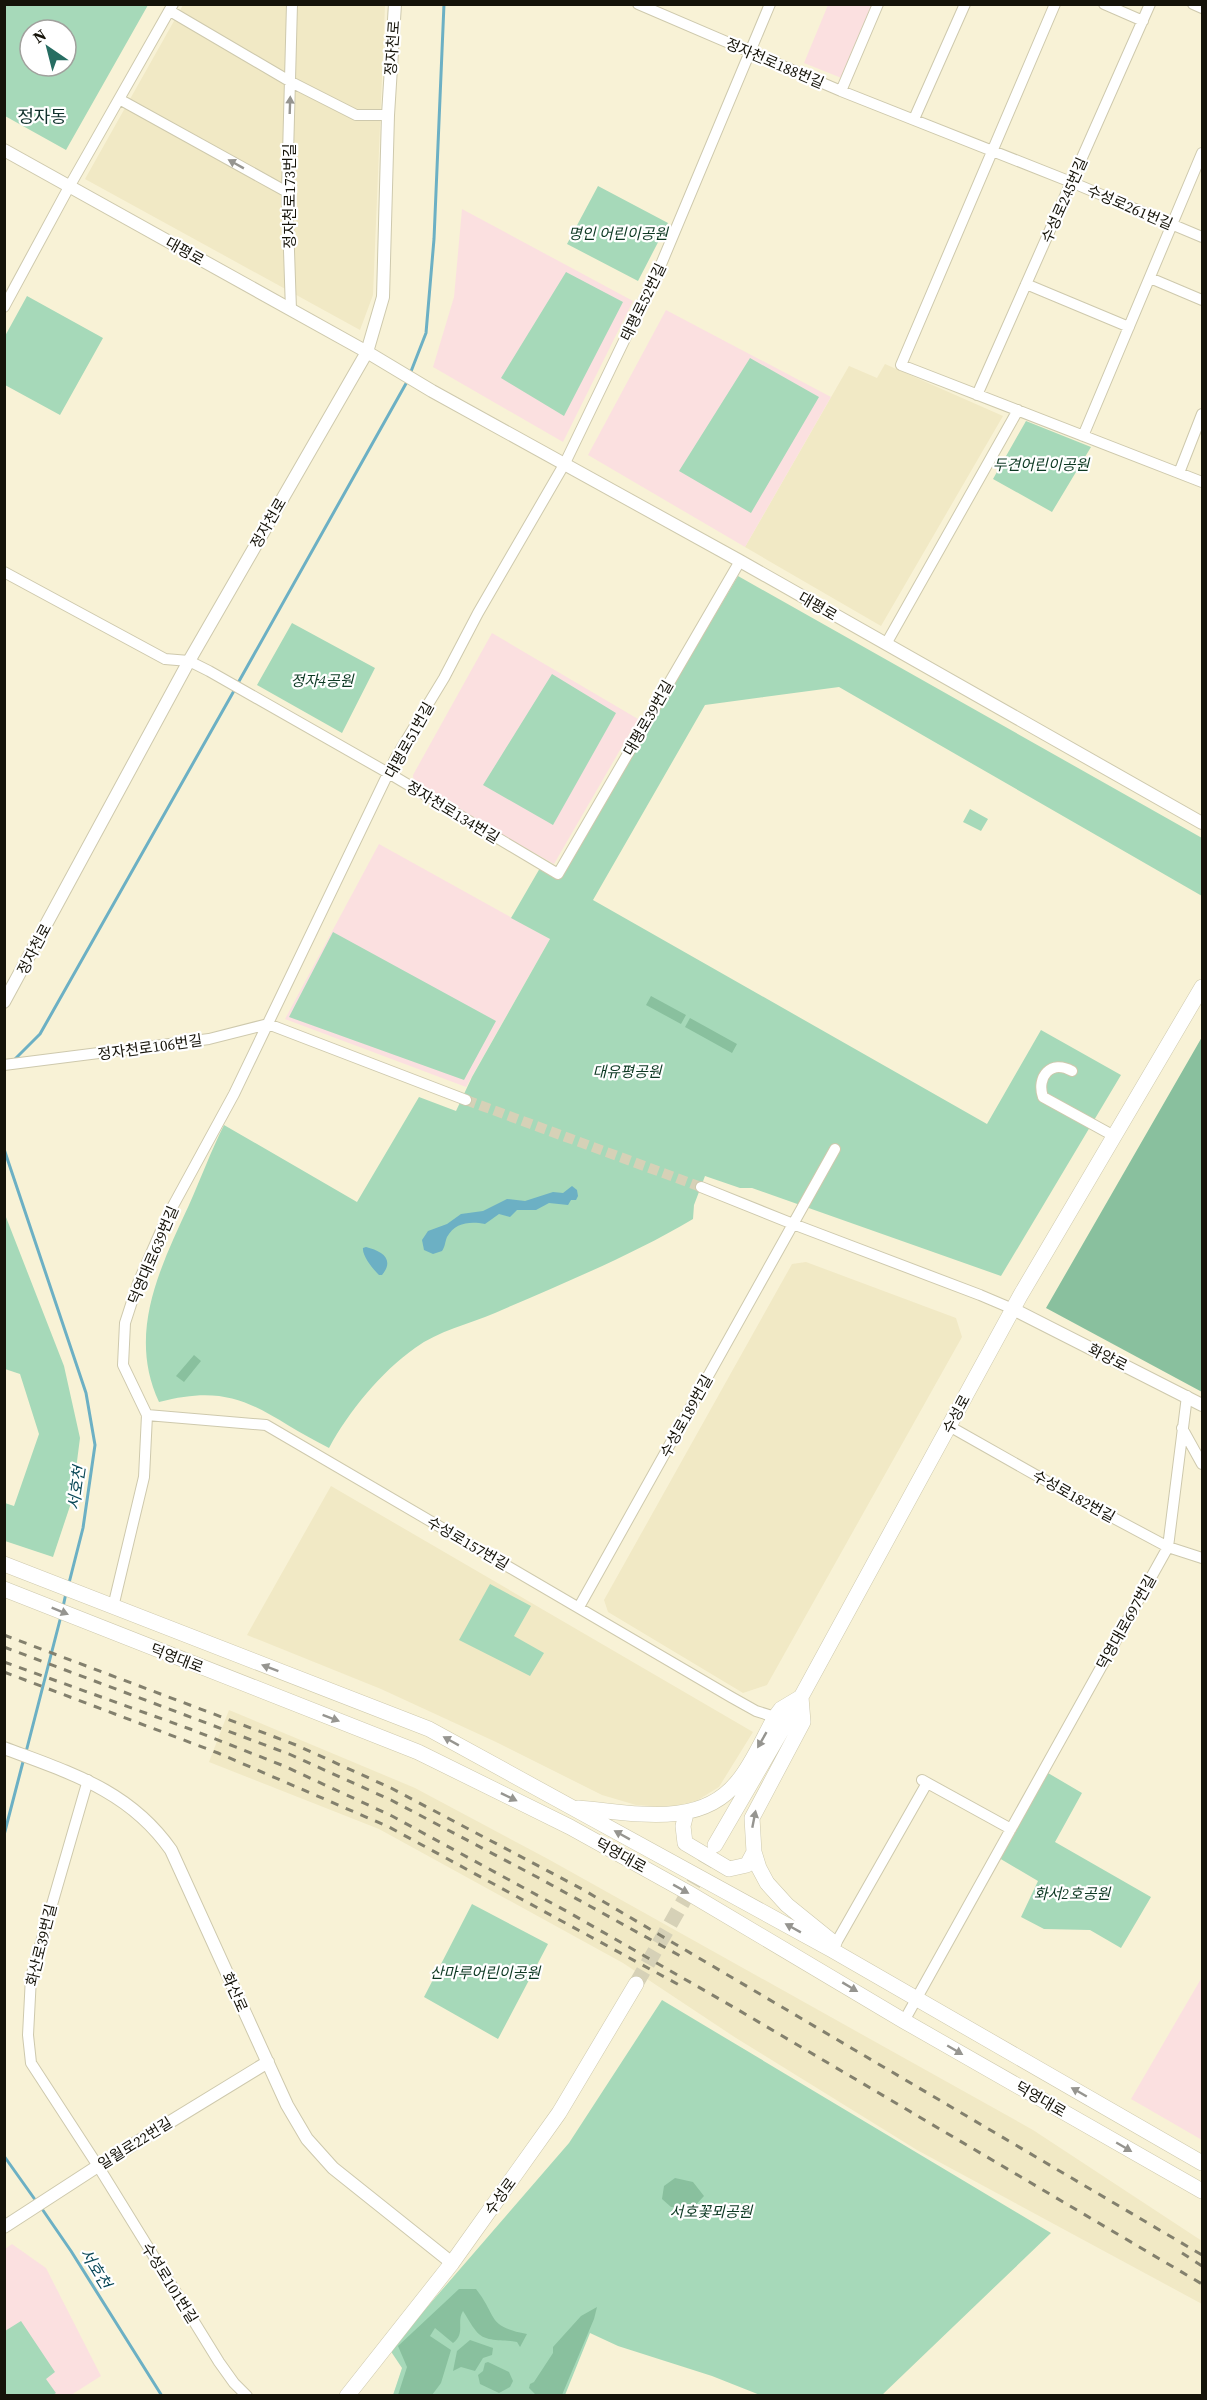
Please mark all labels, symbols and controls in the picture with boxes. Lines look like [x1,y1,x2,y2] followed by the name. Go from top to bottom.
[18,18,78,78] north arrow
[380,20,404,76] street label: 정자천로
[28,23,51,48] text: N
[722,33,828,93] street label: 정자천로188번길
[285,95,294,114] one-way arrow
[17,104,67,129] district label: 정자동
[279,143,300,249] street label: 정자천로173번길
[1036,154,1092,246] street label: 수성로245번길
[227,159,244,169] one-way arrow
[1084,179,1176,235] street label: 수성로261번길
[568,223,669,244] park label: 명인 어린이공원
[162,232,208,270] street label: 대평로
[615,260,671,344] street label: 태평로52번길
[993,454,1090,475] park label: 두견어린이공원
[245,494,291,552] street label: 정자천로
[795,587,841,625] street label: 대평로
[291,670,355,691] park label: 정자4공원
[618,676,678,760] street label: 대평로39번길
[379,698,439,782] street label: 대평로51번길
[402,776,504,848] street label: 정자천로134번길
[12,920,56,978] street label: 정자천로
[96,1029,204,1065] street label: 정자천로106번길
[592,1061,663,1082] park label: 대유평공원
[123,1202,183,1308] street label: 덕영대로639번길
[1085,1338,1131,1376] street label: 화양로
[655,1371,717,1461] street label: 수성로189번길
[937,1391,975,1437] street label: 수성로
[62,1462,90,1511] water label: 서호천
[1029,1465,1119,1527] street label: 수성로182번길
[423,1511,513,1575] street label: 수성로157번길
[1091,1571,1161,1673] street label: 덕영대로697번길
[51,1606,69,1616] one-way arrow
[147,1638,207,1678] street label: 덕영대로
[261,1663,279,1672] one-way arrow
[323,1713,341,1723] one-way arrow
[757,1732,768,1748] one-way arrow
[442,1736,459,1746] one-way arrow
[501,1792,518,1802] one-way arrow
[750,1809,759,1828] one-way arrow
[613,1830,630,1840] one-way arrow
[592,1832,650,1878] street label: 덕영대로
[1034,1883,1112,1904] park label: 화서2호공원
[673,1884,690,1894] one-way arrow
[21,1902,61,1988] street label: 화산로39번길
[784,1923,801,1933] one-way arrow
[430,1962,541,1983] park label: 산마루어린이공원
[217,1969,253,2015] street label: 화산로
[842,1982,858,1993] one-way arrow
[947,2045,964,2055] one-way arrow
[1012,2076,1070,2122] street label: 덕영대로
[1071,2087,1087,2098] one-way arrow
[94,2112,176,2174] street label: 일월로22번길
[1116,2142,1133,2152] one-way arrow
[479,2173,521,2219] street label: 수성로
[670,2201,754,2222] park label: 서호꽃뫼공원
[137,2239,203,2327] street label: 수성로101번길
[75,2243,118,2294] water label: 서호천

